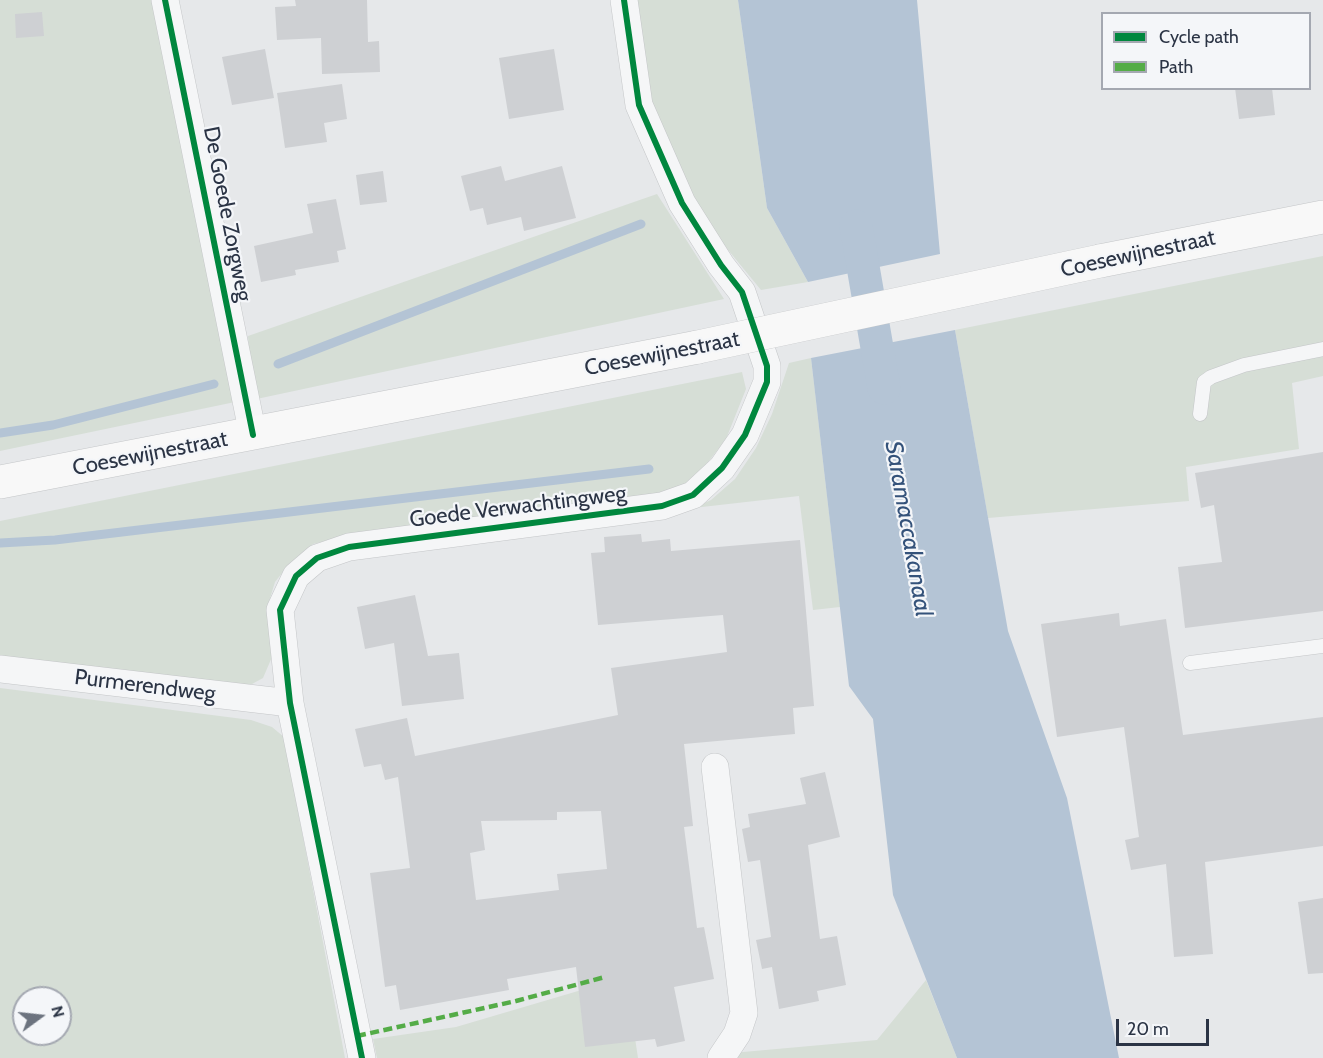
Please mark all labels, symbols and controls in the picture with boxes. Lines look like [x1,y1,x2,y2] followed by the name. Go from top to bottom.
[1101,12,1311,90] legend
[1159,26,1239,48] text: Cycle path
[1159,56,1193,78] text: Path
[197,124,257,304] street label: De Goede Zorgweg
[1058,225,1218,283] street label: Coesewijnestraat
[582,326,742,382] street label: Coesewijnestraat
[70,426,230,482] street label: Coesewijnestraat
[878,439,938,619] water label: Saramaccakanaal
[408,481,628,533] street label: Goede Verwachtingweg
[73,664,217,708] street label: Purmerendweg
[12,986,72,1046] north arrow
[47,1004,69,1020] text: N
[1119,1007,1212,1045] scale bar
[1127,1018,1169,1040] text: 20 m

